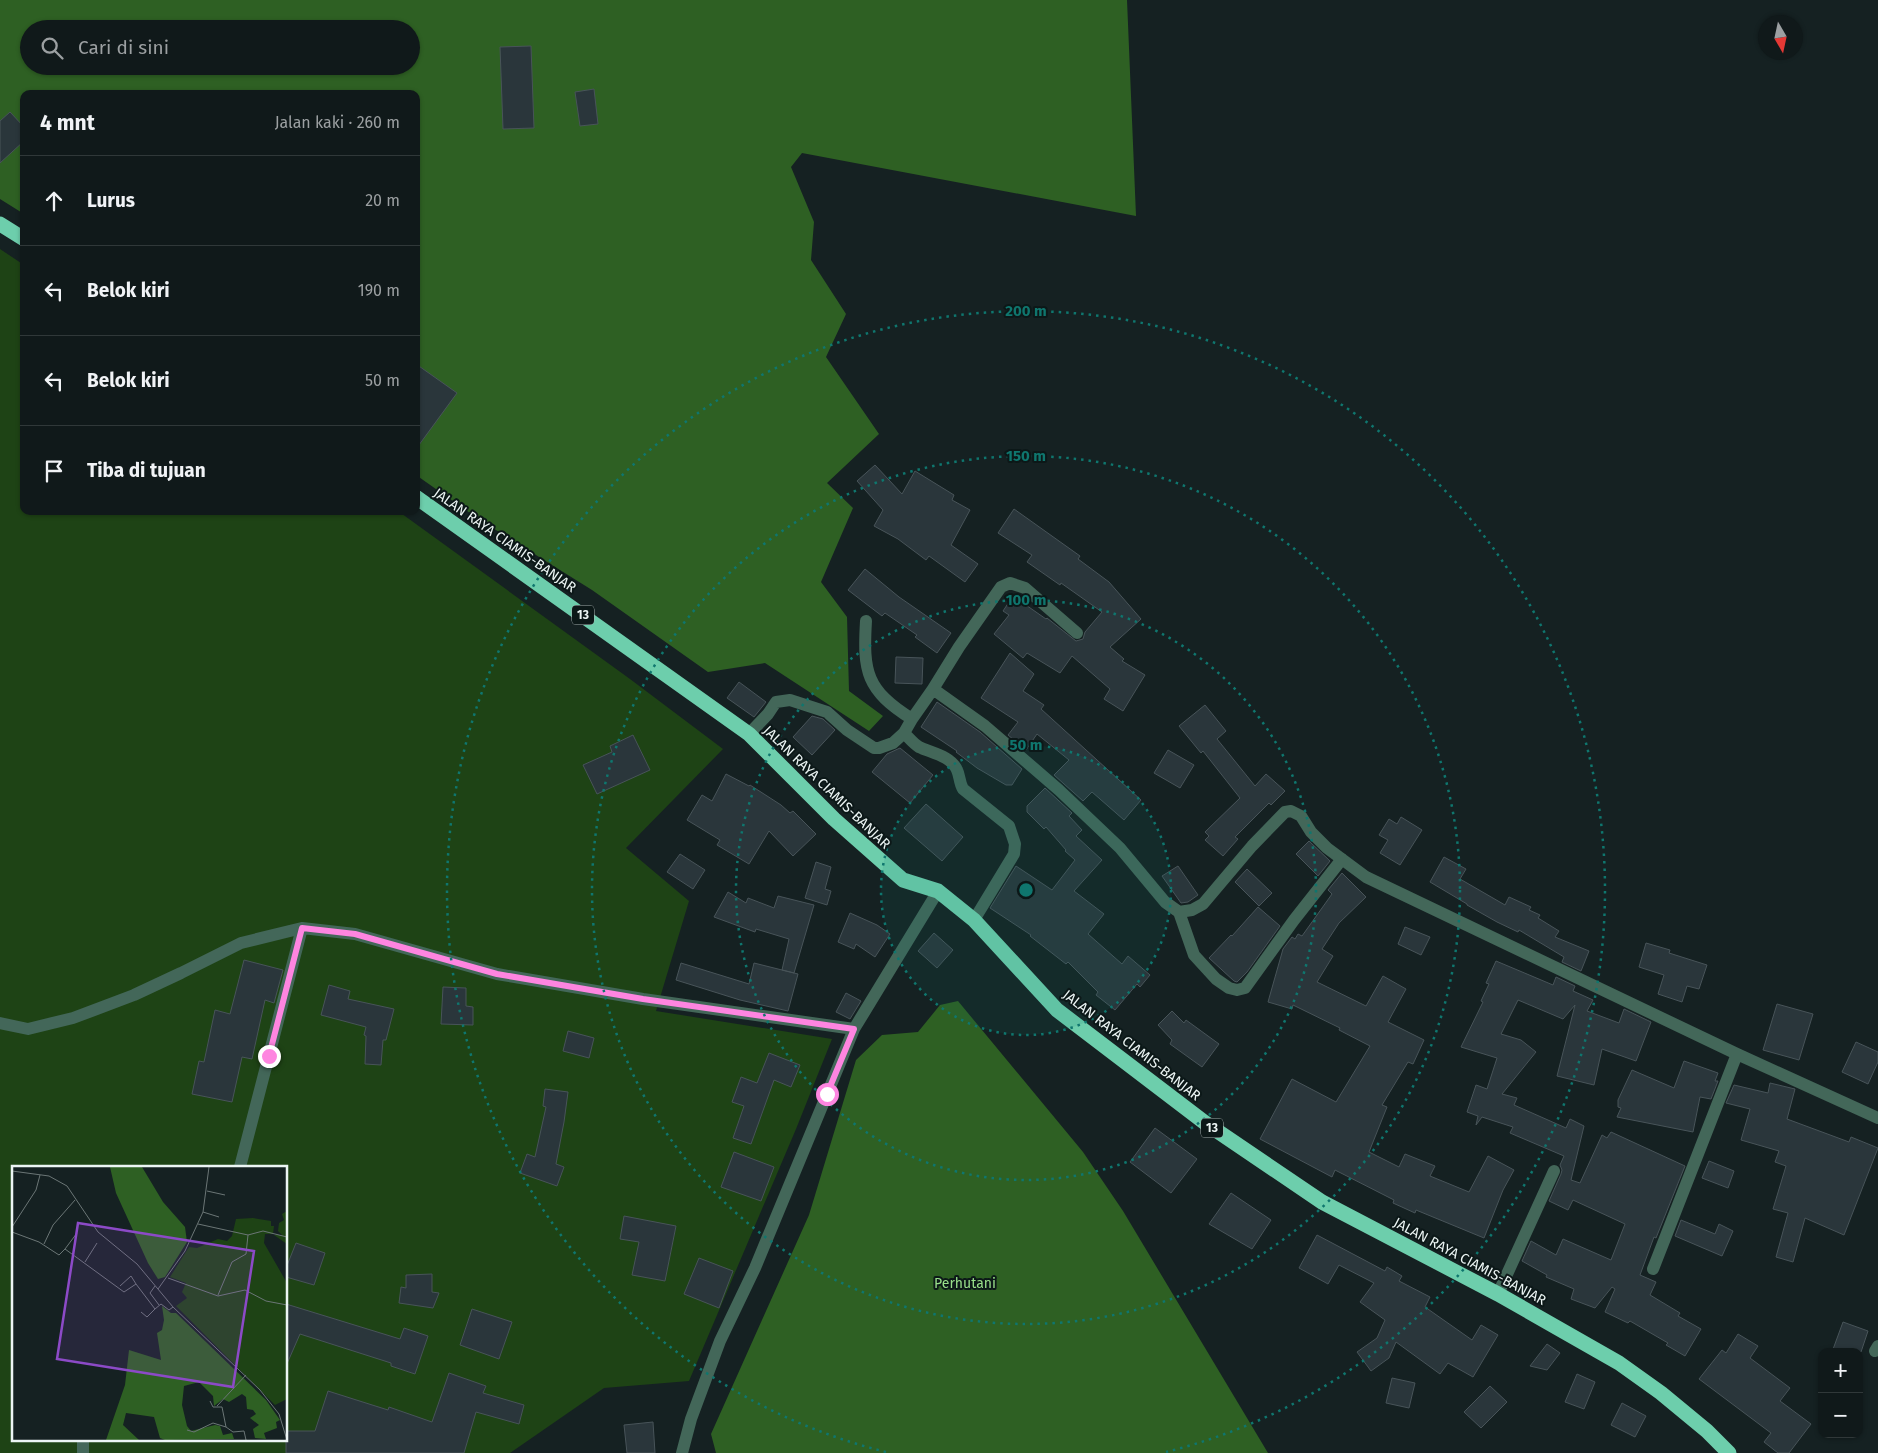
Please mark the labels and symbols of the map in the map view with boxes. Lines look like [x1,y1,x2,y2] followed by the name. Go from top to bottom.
[1758,15,1803,60] north arrow
[1005,302,1047,320] text: 200 m
[1006,447,1046,465] text: 150 m
[430,485,580,596] street label: JALAN RAYA CIAMIS-BANJAR
[1006,591,1046,609] text: 100 m
[572,606,594,624] road number: 13
[760,722,894,853] street label: JALAN RAYA CIAMIS-BANJAR
[1009,736,1043,754] text: 50 m
[1017,881,1035,899] centre of rings
[1059,986,1204,1105] street label: JALAN RAYA CIAMIS-BANJAR
[258,1045,281,1068] route end
[816,1083,839,1106] route start
[1201,1118,1223,1138] road number: 13
[12,1166,288,1440] inset map
[1391,1214,1549,1309] street label: JALAN RAYA CIAMIS-BANJAR
[934,1275,996,1292] park label: Perhutani

